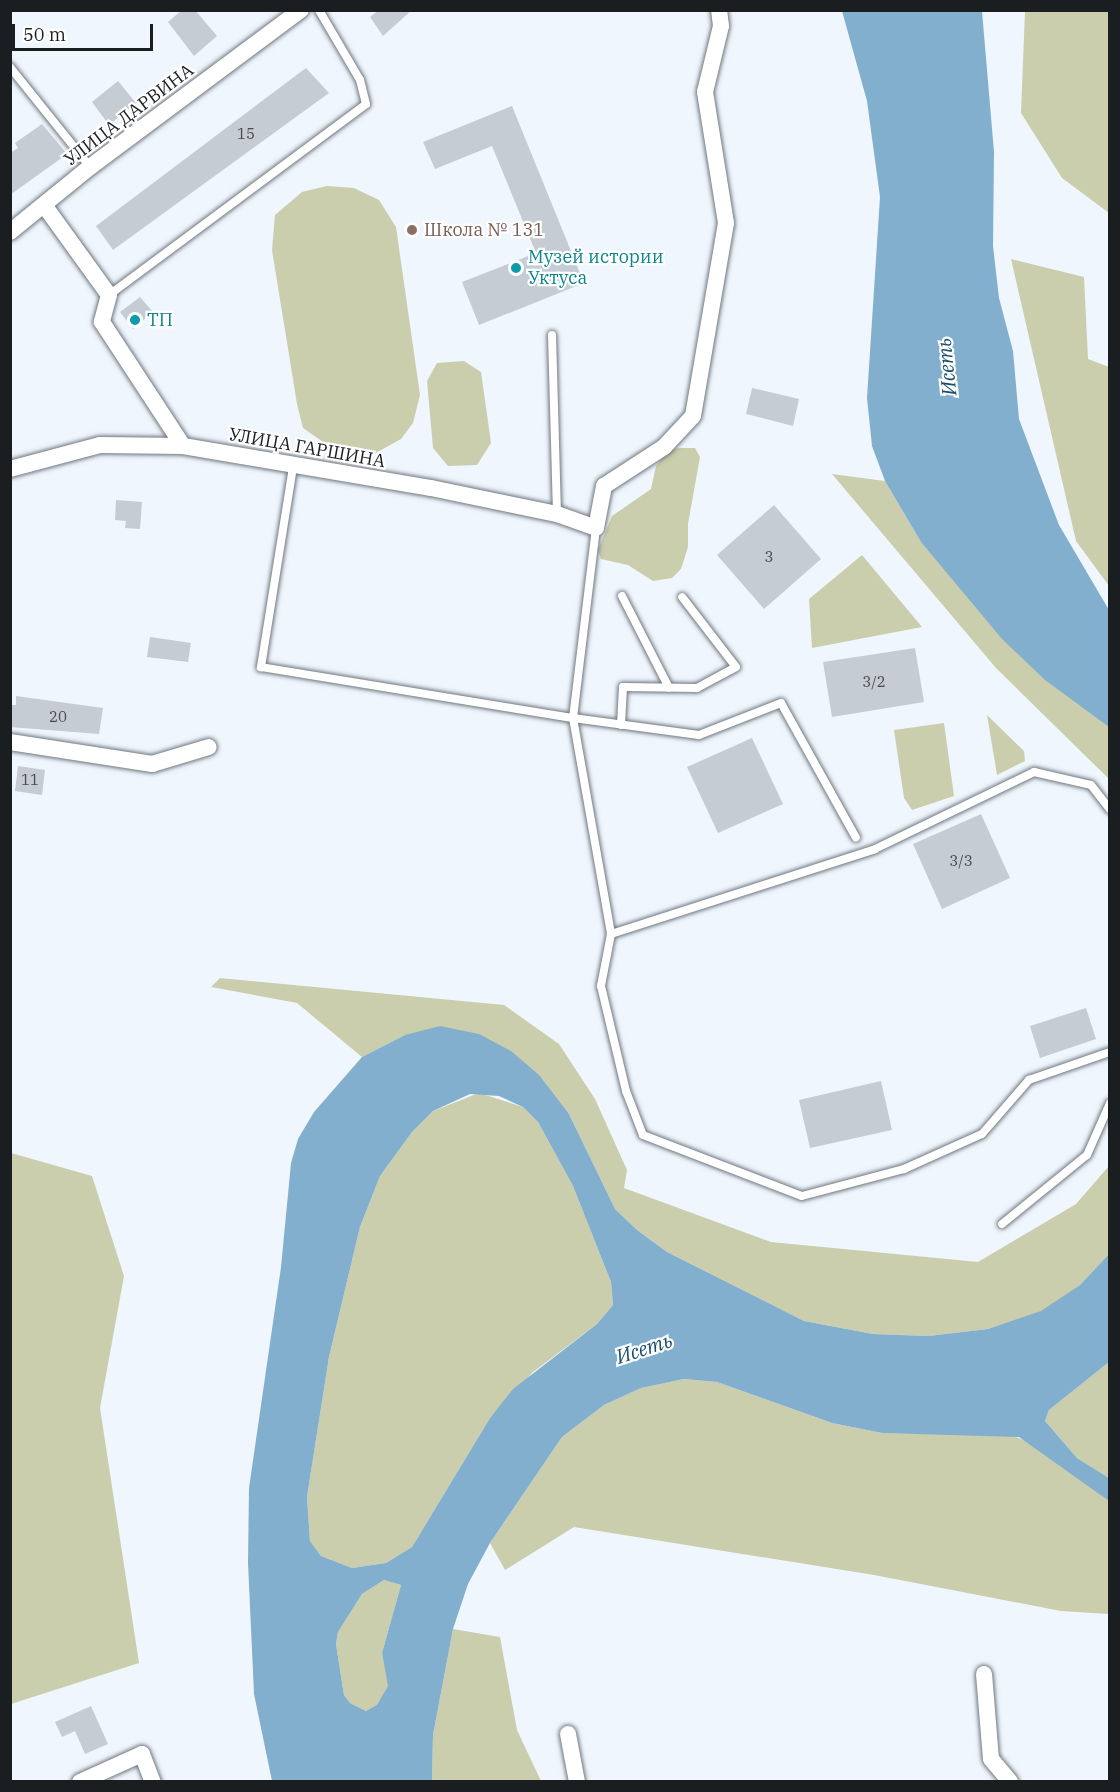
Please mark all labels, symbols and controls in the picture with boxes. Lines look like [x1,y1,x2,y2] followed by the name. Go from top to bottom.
[15,12,156,50] scale bar
[23,23,66,46] text: 50 m
[60,59,198,171] street label: УЛИЦА ДАРВИНА
[237,125,255,143] house number: 15
[424,219,544,241] place label: Школа № 131
[405,223,419,237] marker: Школа № 131
[528,247,664,290] place label: Музей истории Уктуса
[509,261,523,275] marker: Музей истории Уктуса
[147,309,173,331] place label: ТП
[128,313,142,327] marker: ТП
[931,337,961,397] water label: Исеть
[227,424,387,472] street label: УЛИЦА ГАРШИНА
[765,548,773,566] house number: 3
[862,673,886,691] house number: 3/2
[49,708,67,726] house number: 20
[21,771,39,789] house number: 11
[949,852,973,870] house number: 3/3
[613,1328,675,1368] water label: Исеть

